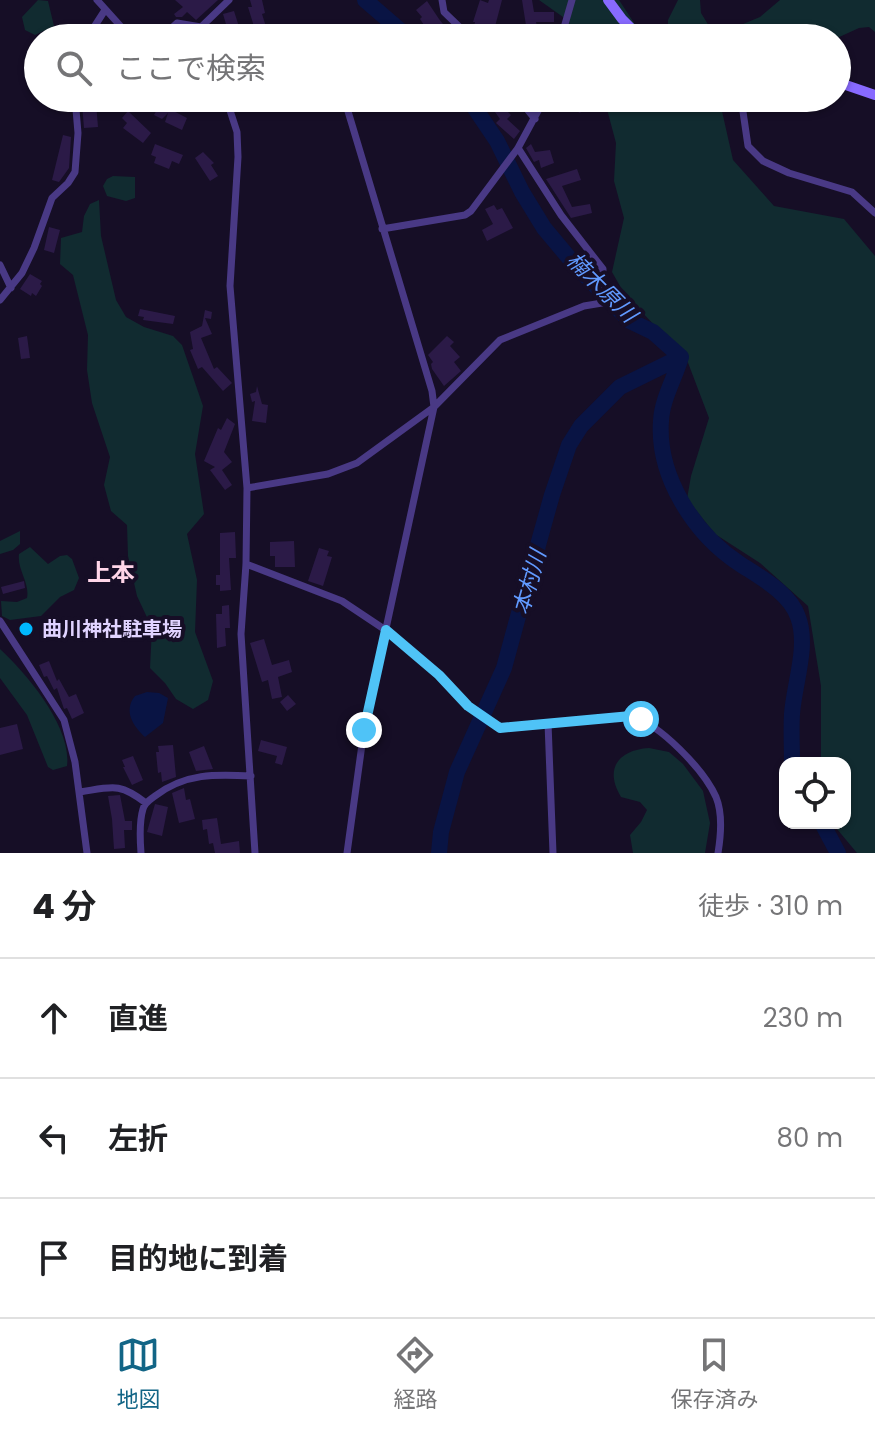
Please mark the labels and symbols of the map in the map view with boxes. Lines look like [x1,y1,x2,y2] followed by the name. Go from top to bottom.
[560,245,645,331] water label: 楠木原川
[505,544,554,618] water label: 本村川
[87,556,135,589] district label: 上本
[42,615,182,643] place label: 曲川神社駐車場
[17,620,35,638] marker: 曲川神社駐車場
[623,701,659,737] route start
[346,712,382,748] route end

